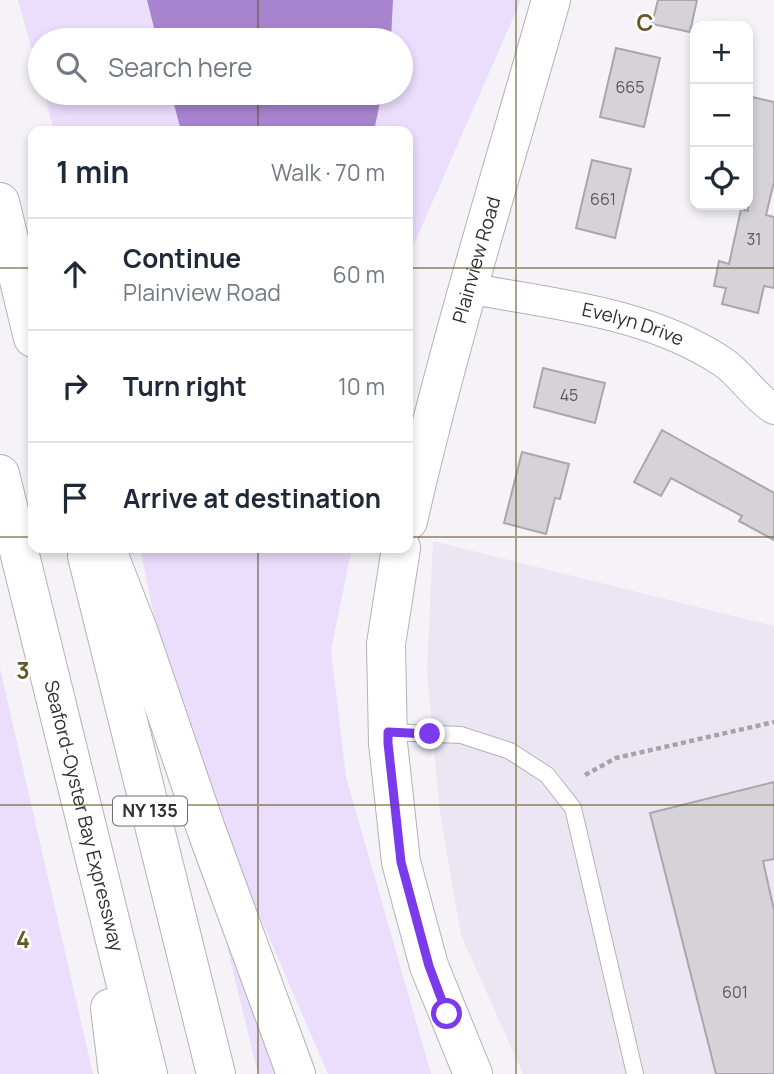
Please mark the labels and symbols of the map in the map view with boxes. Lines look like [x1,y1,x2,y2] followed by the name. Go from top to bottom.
[637,6,654,38] text: C
[615,76,645,98] house number: 665
[590,188,616,210] house number: 661
[446,193,507,326] street label: Plainview Road
[746,228,762,250] house number: 31
[580,296,688,352] street label: Evelyn Drive
[560,384,578,406] house number: 45
[16,654,30,686] text: 3
[38,677,130,954] street label: Seaford-Oyster Bay Expressway
[414,718,445,749] route end
[113,796,187,826] road number: NY 135
[16,923,30,955] text: 4
[722,981,748,1003] house number: 601
[431,998,462,1029] route start

